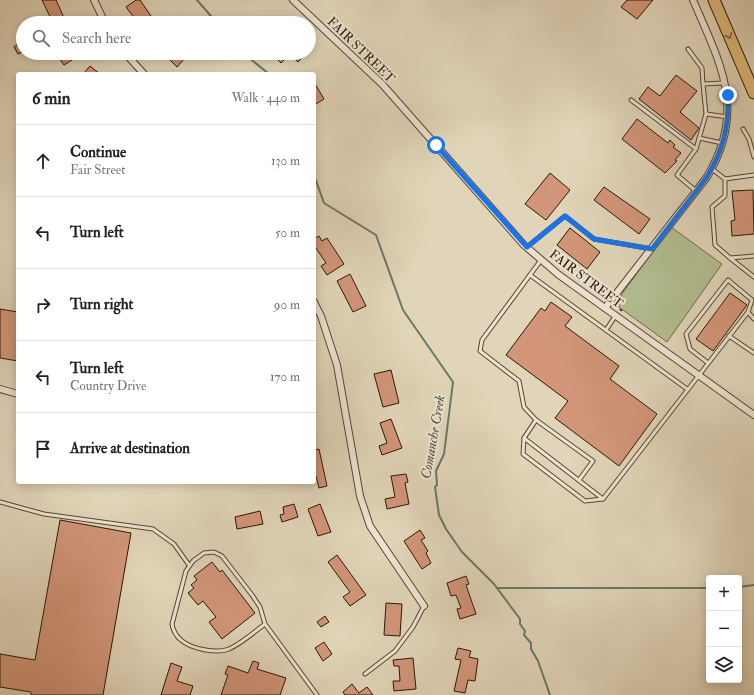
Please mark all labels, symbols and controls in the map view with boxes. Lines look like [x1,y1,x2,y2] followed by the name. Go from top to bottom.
[324,14,398,87] street label: FAIR STREET
[16,16,316,60] search box
[30,27,52,49] icon: search
[62,29,131,48] text: Search here
[725,32,733,39] one-way arrow
[719,86,737,104] route end
[32,88,71,109] text: 6 min
[231,90,300,106] text: Walk · 440 m
[427,136,445,154] route start
[70,143,126,162] text: Continue
[32,150,54,172] icon: ahead
[271,153,300,169] text: 130 m
[70,162,126,178] text: Fair Street
[32,222,54,244] icon: left
[70,223,124,242] text: Turn left
[275,225,300,241] text: 50 m
[546,246,626,312] street label: FAIR STREET
[32,294,54,316] icon: right
[70,295,133,314] text: Turn right
[274,297,300,313] text: 90 m
[70,359,124,378] text: Turn left
[32,366,54,388] icon: left
[270,369,300,385] text: 170 m
[70,378,146,394] text: Country Drive
[417,394,449,480] water label: Comanche Creek
[32,438,54,460] icon: arrive
[70,439,190,458] text: Arrive at destination
[706,575,742,683] map controls
[706,575,742,611] button: +
[706,611,742,647] button: −
[706,647,742,683] button: layers

